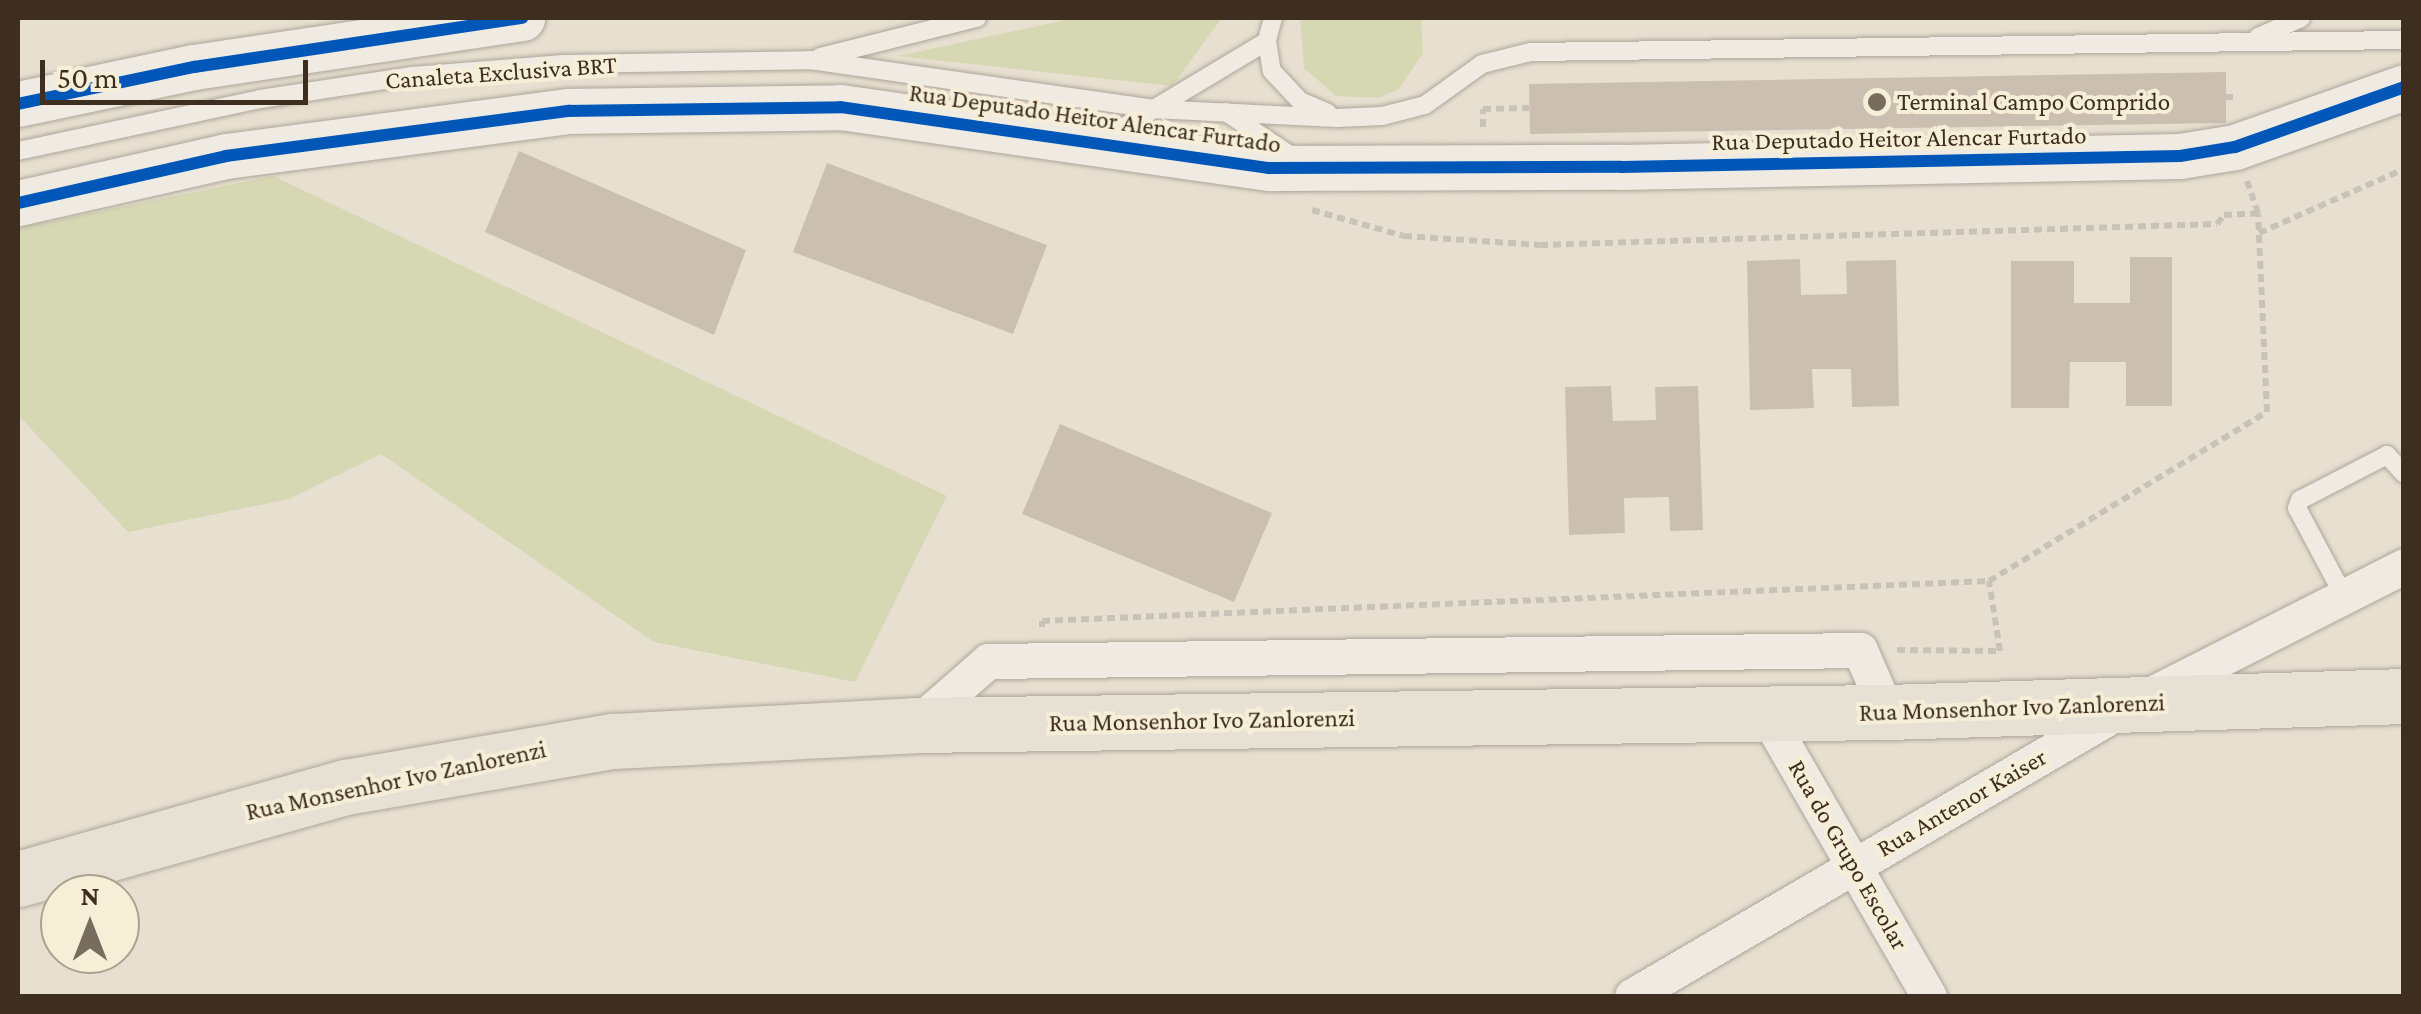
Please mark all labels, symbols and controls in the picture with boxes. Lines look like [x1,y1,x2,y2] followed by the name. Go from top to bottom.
[45,40,312,102] scale bar
[384,50,618,96] street label: Canaleta Exclusiva BRT
[57,61,118,94] text: 50 m
[907,78,1283,160] street label: Rua Deputado Heitor Alencar Furtado
[1897,87,2170,117] place label: Terminal Campo Comprido
[1866,91,1888,113] marker: Terminal Campo Comprido
[1711,121,2087,157] street label: Rua Deputado Heitor Alencar Furtado
[1859,688,2165,728] street label: Rua Monsenhor Ivo Zanlorenzi
[1049,703,1355,739] street label: Rua Monsenhor Ivo Zanlorenzi
[243,735,549,827] street label: Rua Monsenhor Ivo Zanlorenzi
[1872,742,2052,864] street label: Rua Antenor Kaiser
[1781,755,1915,955] street label: Rua do Grupo Escolar
[40,874,140,974] north arrow
[80,880,100,911] text: N

